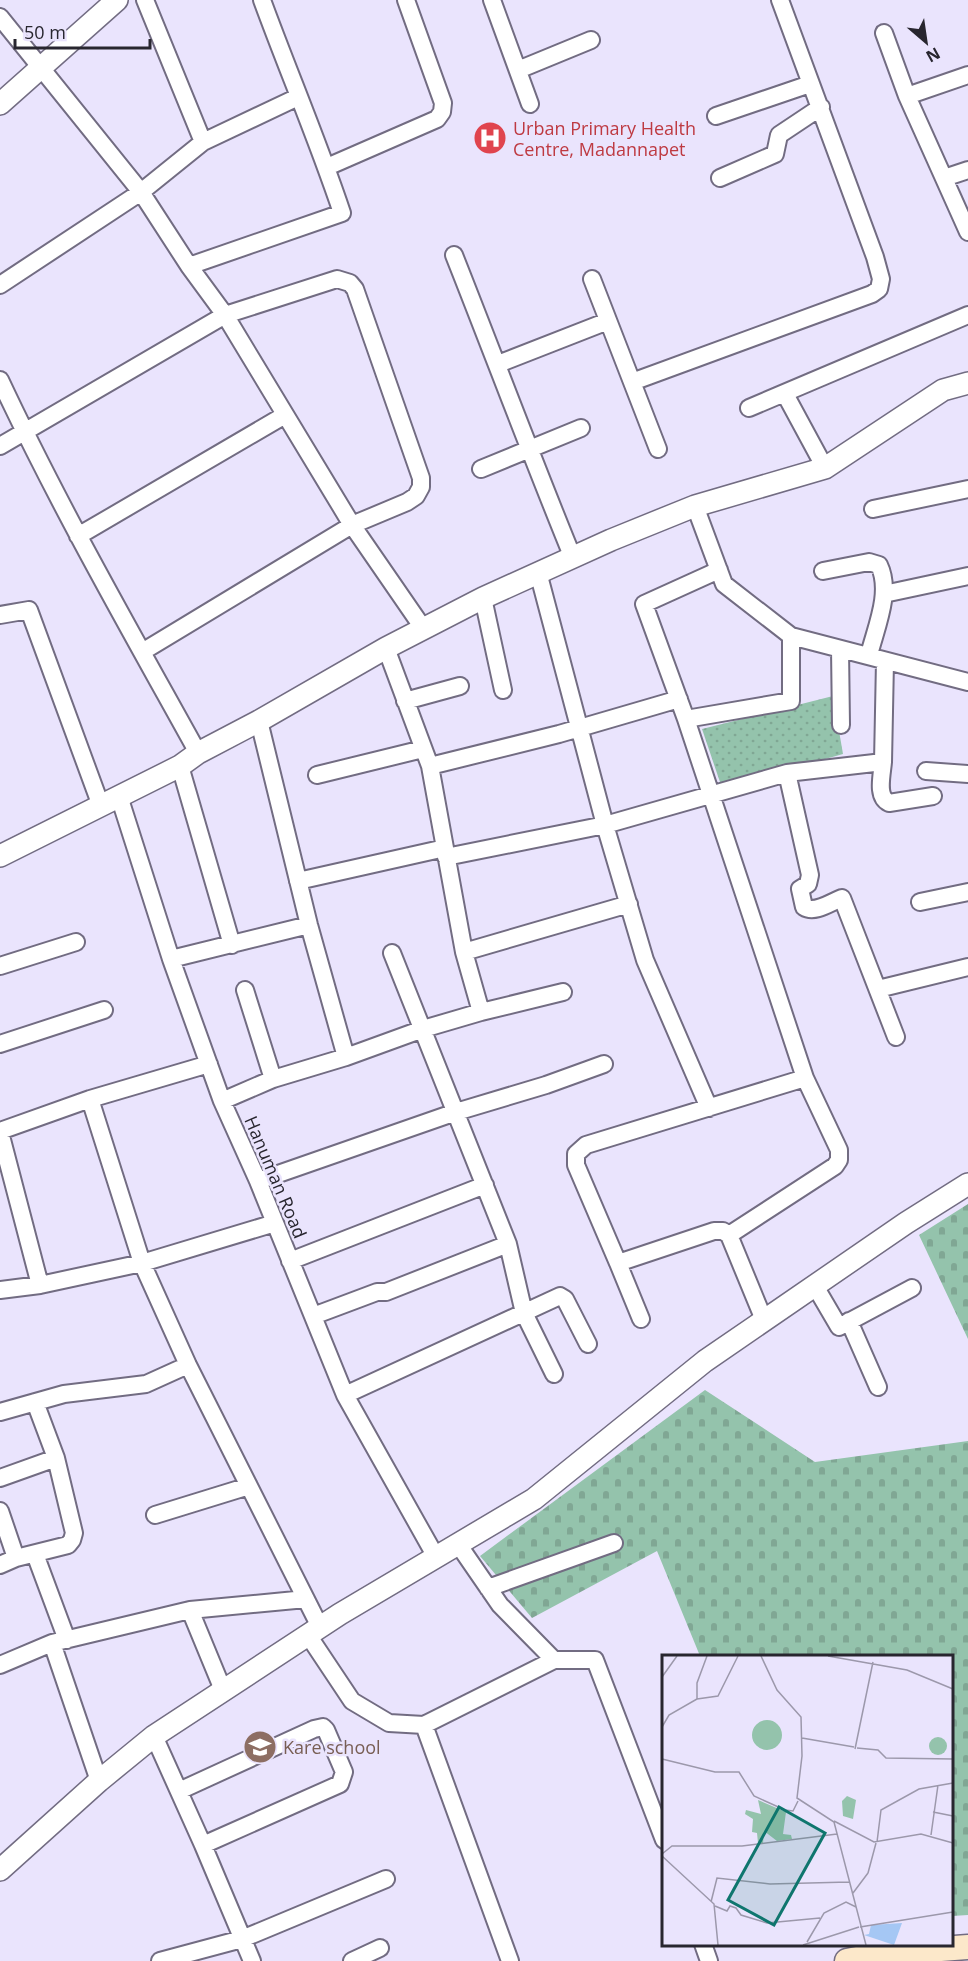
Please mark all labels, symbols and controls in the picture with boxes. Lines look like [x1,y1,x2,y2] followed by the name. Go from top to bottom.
[15,12,150,50] scale bar
[896,12,956,72] north arrow
[24,20,66,44] text: 50 m
[922,42,944,68] text: N
[513,116,696,161] place label: Urban Primary Health Centre, Madannapet
[472,120,508,156] hospital icon: Urban Primary Health Centre, Madannapet
[239,1112,313,1242] street label: Hanuman Road
[662,1655,953,1946] inset map
[242,1729,278,1765] school or university icon: Kare school
[283,1735,381,1759] place label: Kare school

